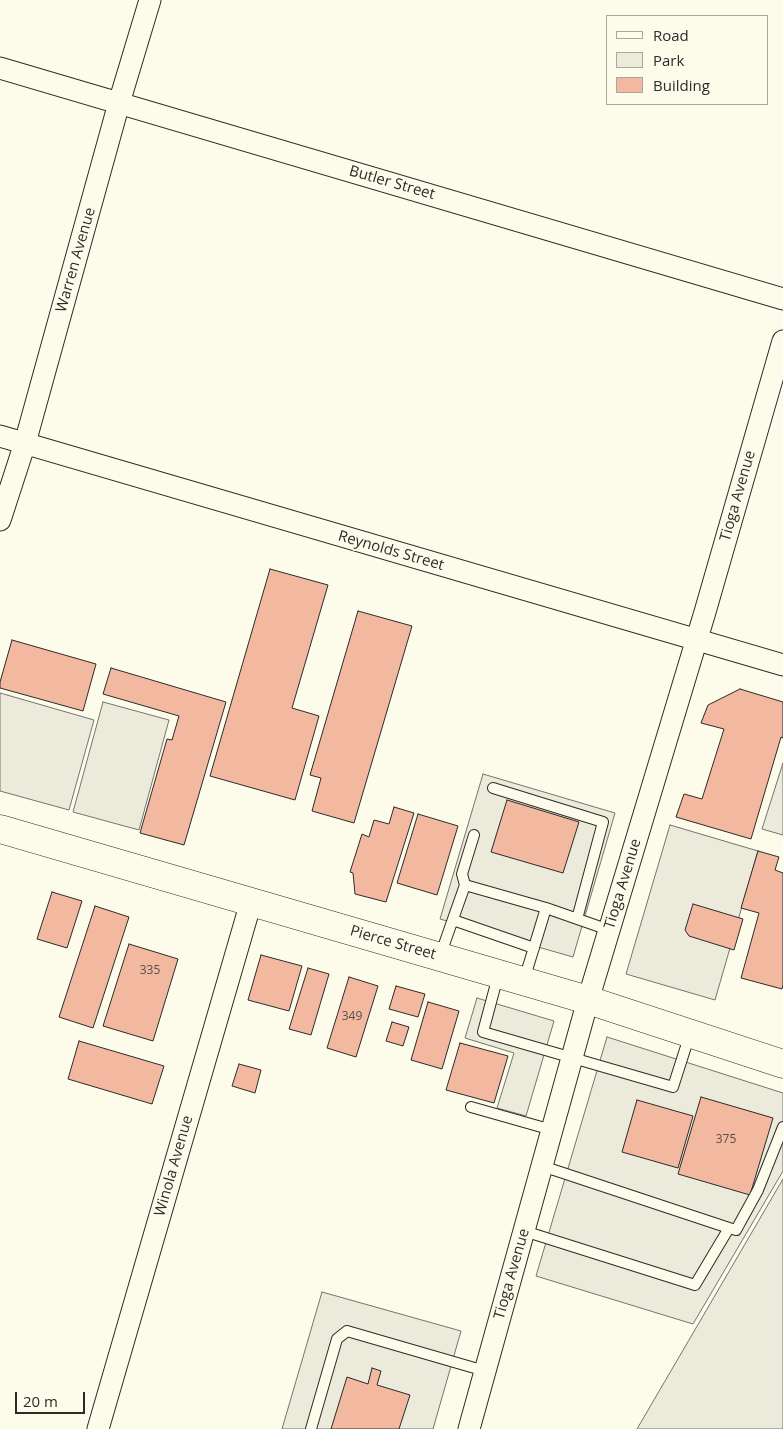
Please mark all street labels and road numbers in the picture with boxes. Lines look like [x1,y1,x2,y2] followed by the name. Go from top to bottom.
[347,162,437,204] street label: Butler Street
[52,206,100,314] street label: Warren Avenue
[716,448,760,544] street label: Tioga Avenue
[336,527,446,575] street label: Reynolds Street
[601,837,645,931] street label: Tioga Avenue
[348,922,438,964] street label: Pierce Street
[151,1113,197,1219] street label: Winola Avenue
[490,1226,534,1322] street label: Tioga Avenue

